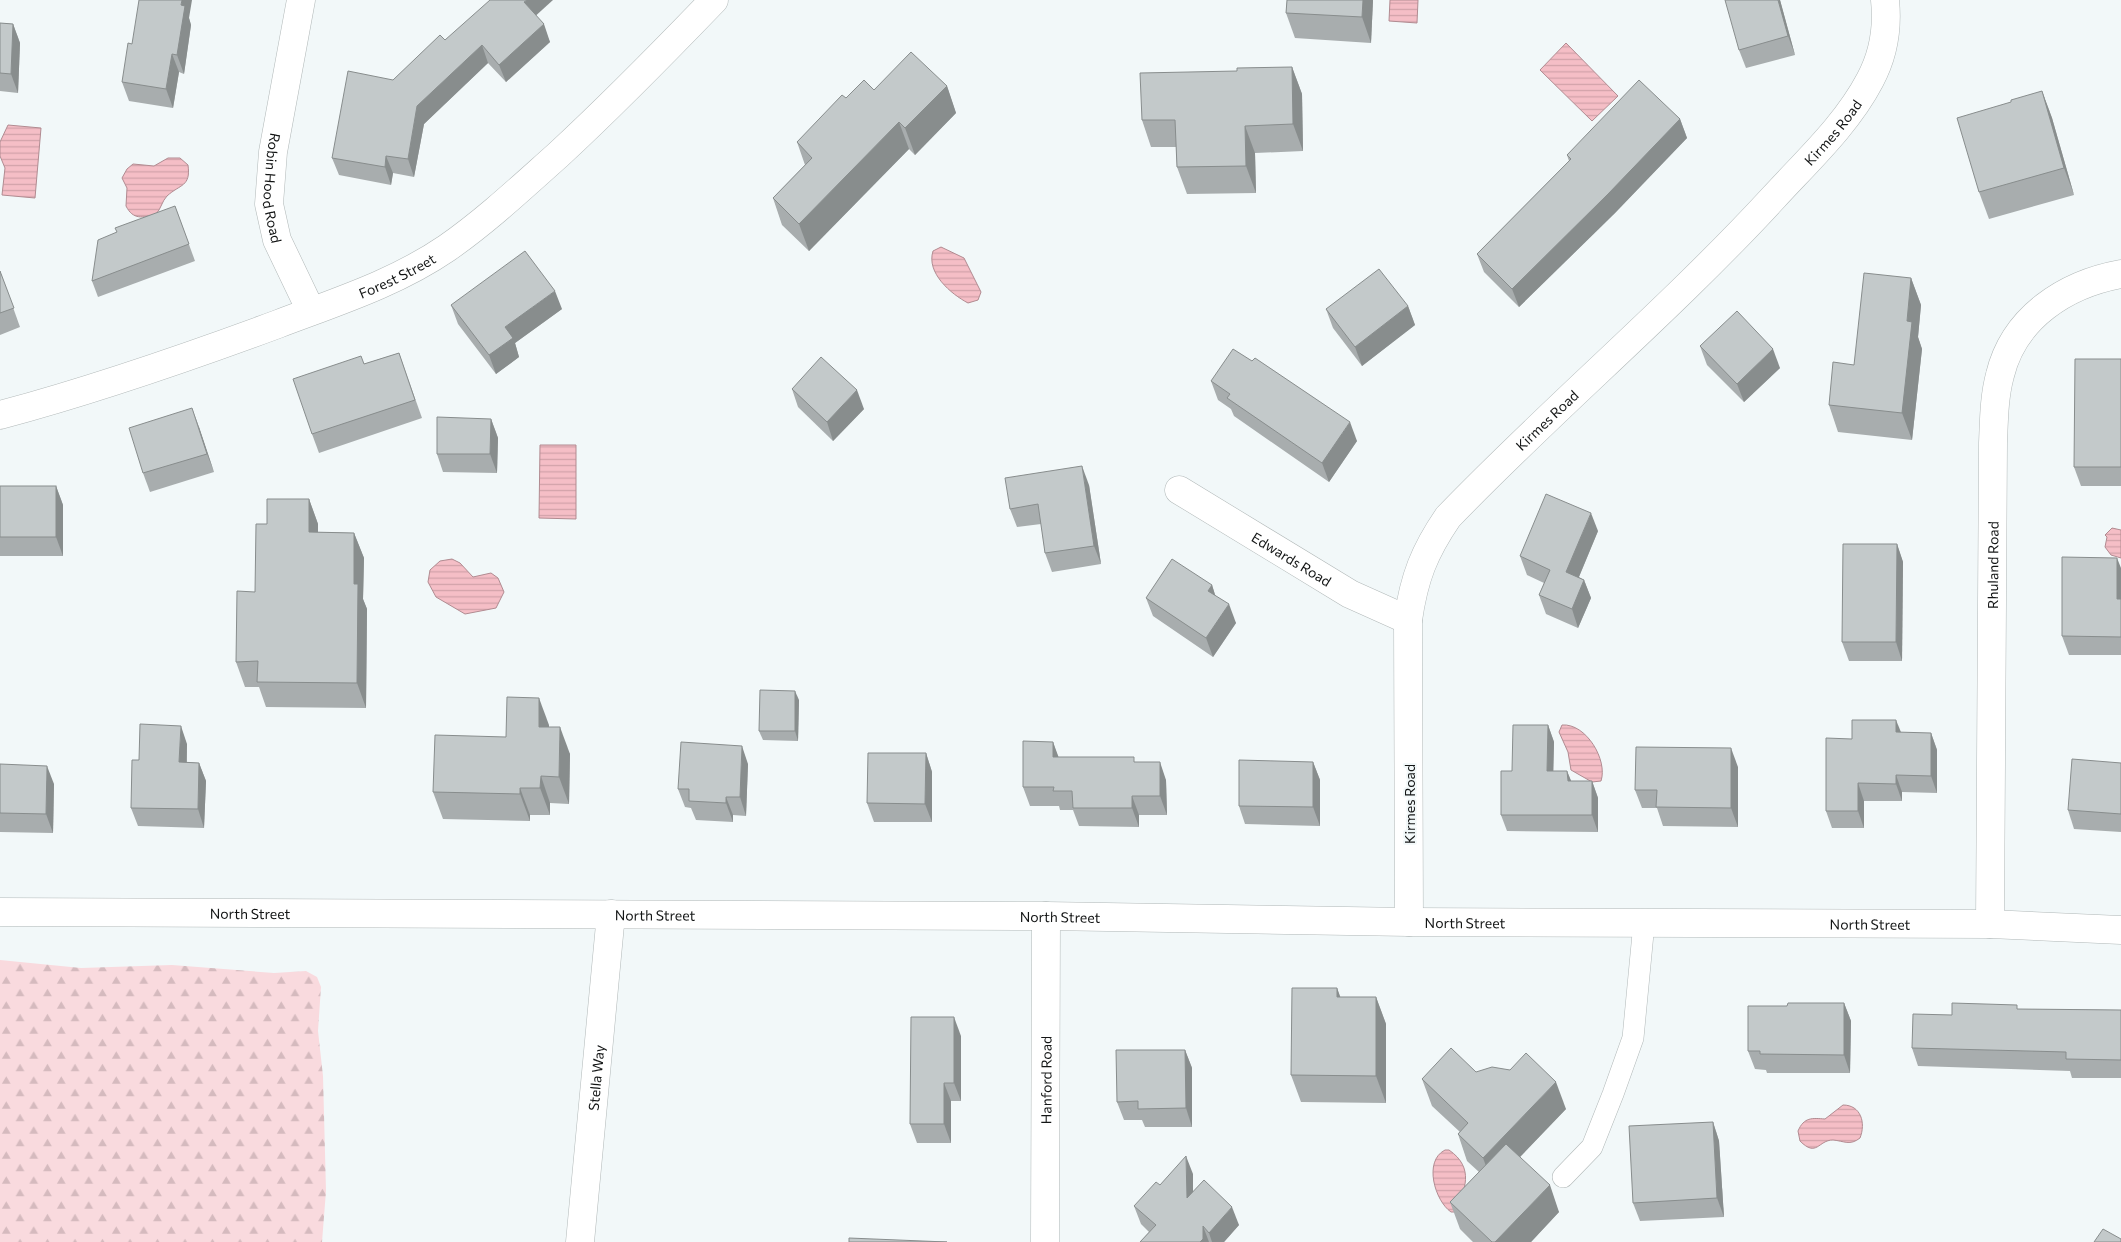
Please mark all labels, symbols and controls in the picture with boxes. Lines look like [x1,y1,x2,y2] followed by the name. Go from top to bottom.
[1800,96,1865,168] street label: Kirmes Road
[260,132,286,245] street label: Robin Hood Road
[356,249,438,301] street label: Forest Street
[1512,386,1581,454] street label: Kirmes Road
[1983,521,2001,609] street label: Rhuland Road
[1249,528,1335,589] street label: Edwards Road
[1401,764,1418,844] street label: Kirmes Road
[210,904,291,922] street label: North Street
[615,906,696,923] street label: North Street
[1020,907,1101,925] street label: North Street
[1425,914,1506,931] street label: North Street
[1830,915,1911,932] street label: North Street
[1037,1036,1054,1124] street label: Hanford Road
[584,1044,607,1111] street label: Stella Way

